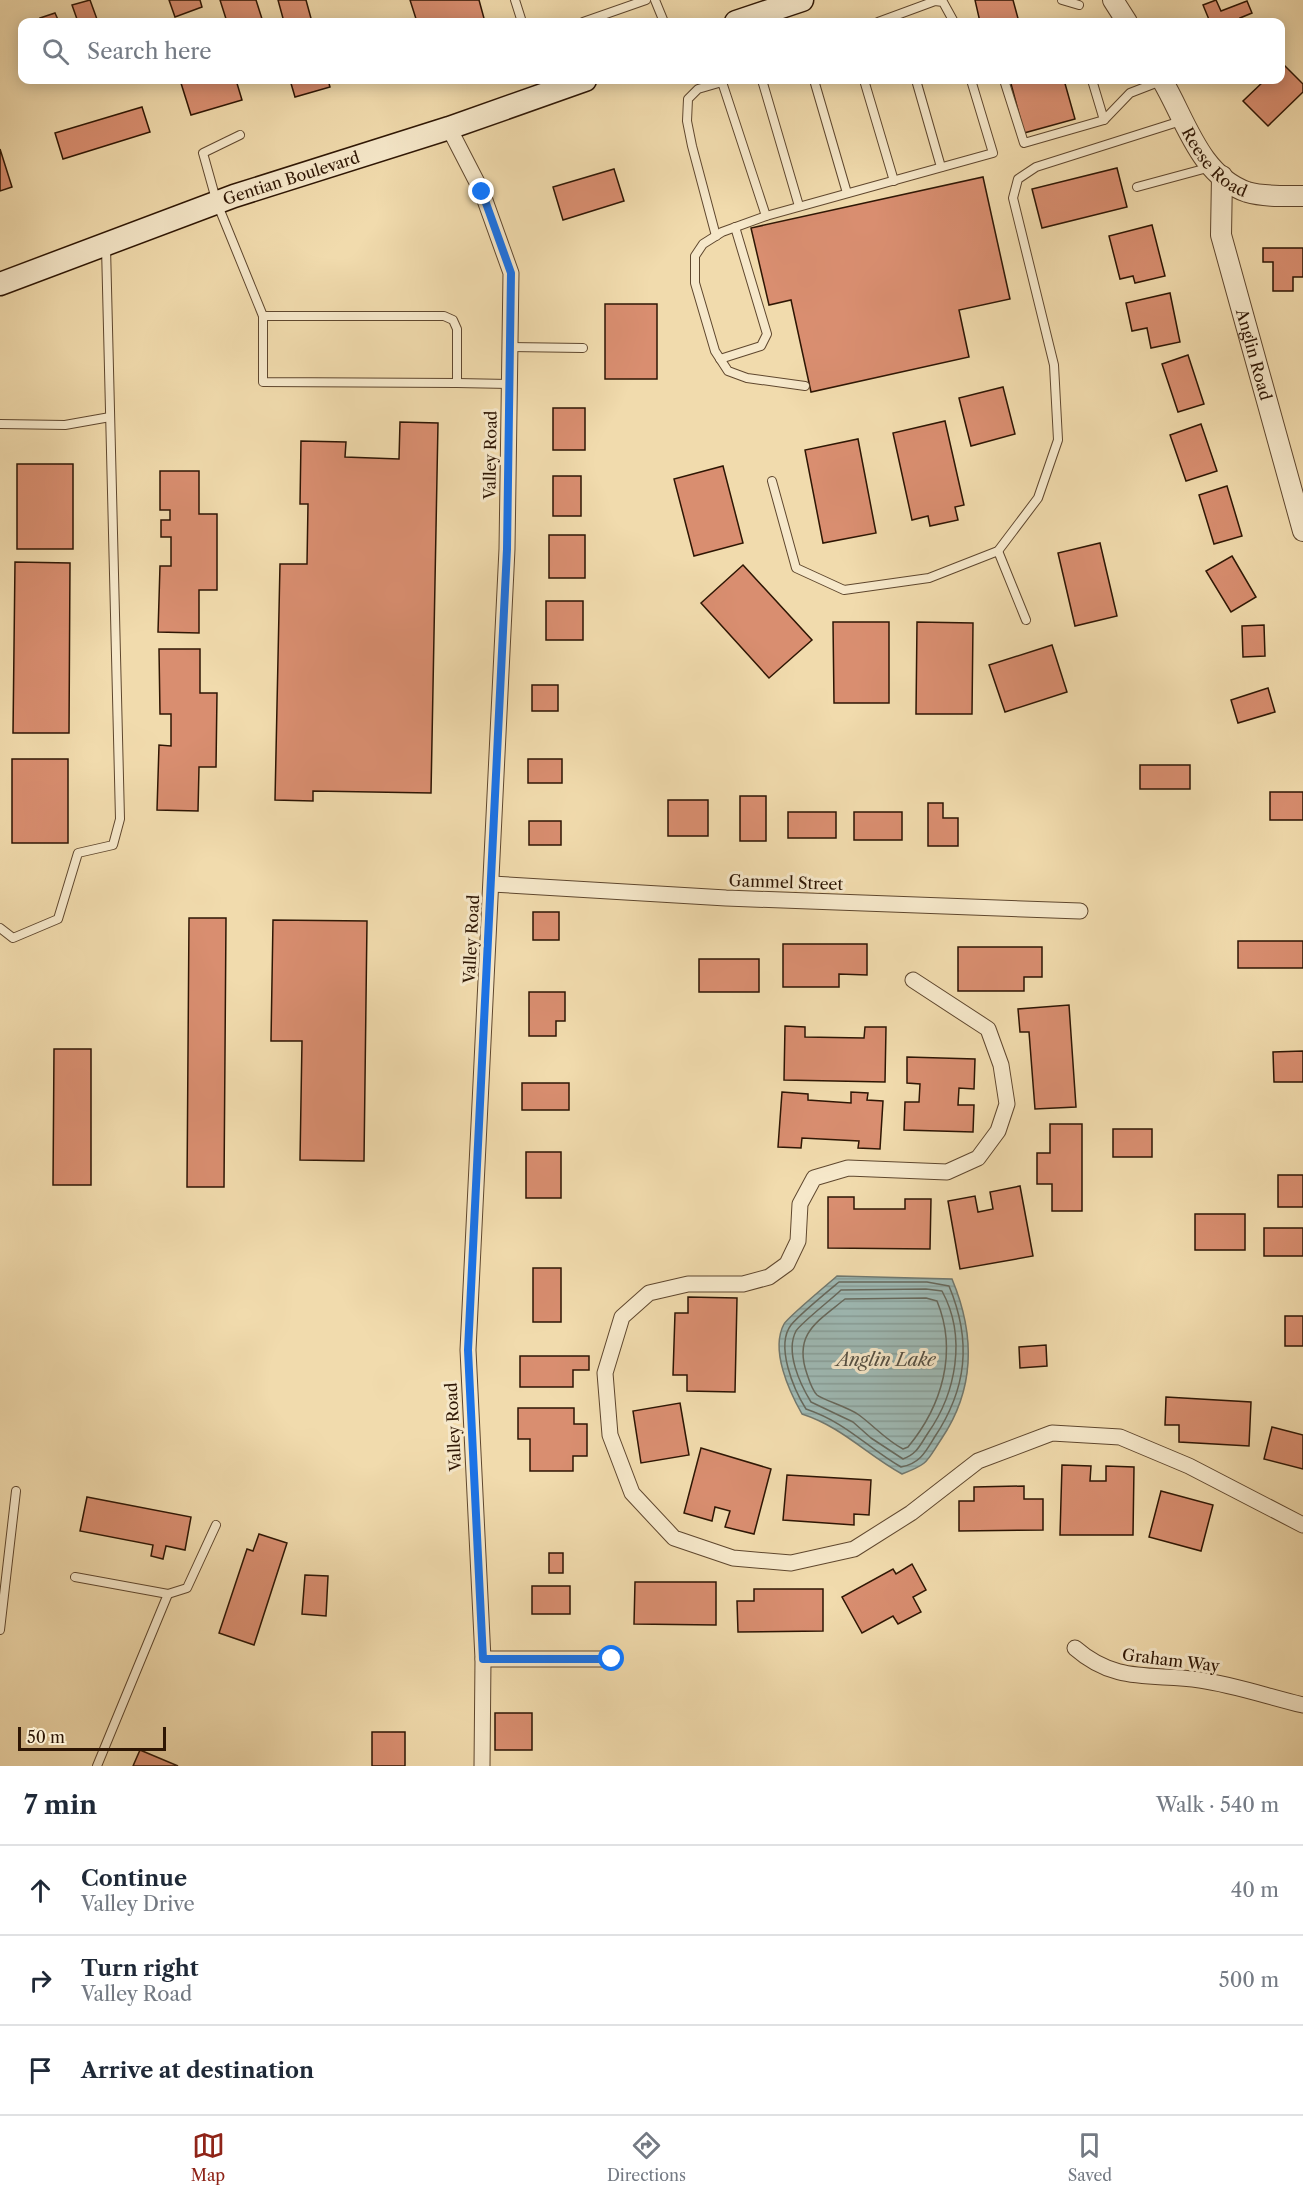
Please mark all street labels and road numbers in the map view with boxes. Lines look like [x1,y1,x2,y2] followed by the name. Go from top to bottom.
[1178,124,1251,201] street label: Reese Road
[220,147,362,209] street label: Gentian Boulevard
[1232,306,1276,403] street label: Anglin Road
[479,410,501,501] street label: Valley Road
[728,870,844,894] street label: Gammel Street
[459,894,483,985] street label: Valley Road
[441,1382,465,1473] street label: Valley Road
[1121,1644,1222,1676] street label: Graham Way

